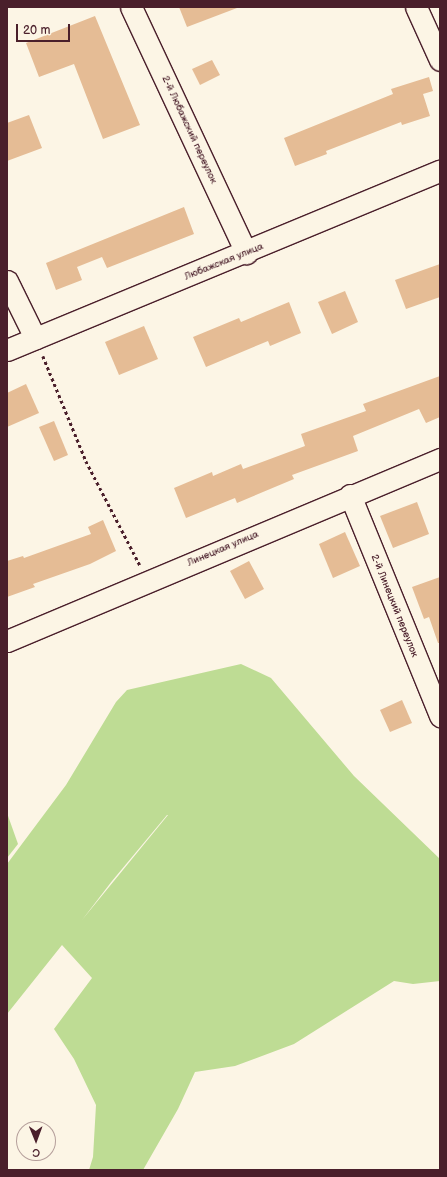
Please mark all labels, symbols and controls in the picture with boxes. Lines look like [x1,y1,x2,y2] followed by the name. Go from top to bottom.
[18,16,72,42] scale bar
[23,23,50,38] text: 20 m
[159,74,219,186] street label: 2-й Любажский переулок
[183,241,265,283] street label: Любажская улица
[186,529,260,569] street label: Линецкая улица
[368,553,420,659] street label: 2-й Линецкий переулок
[16,1121,56,1161] north arrow
[32,1146,40,1159] text: С

